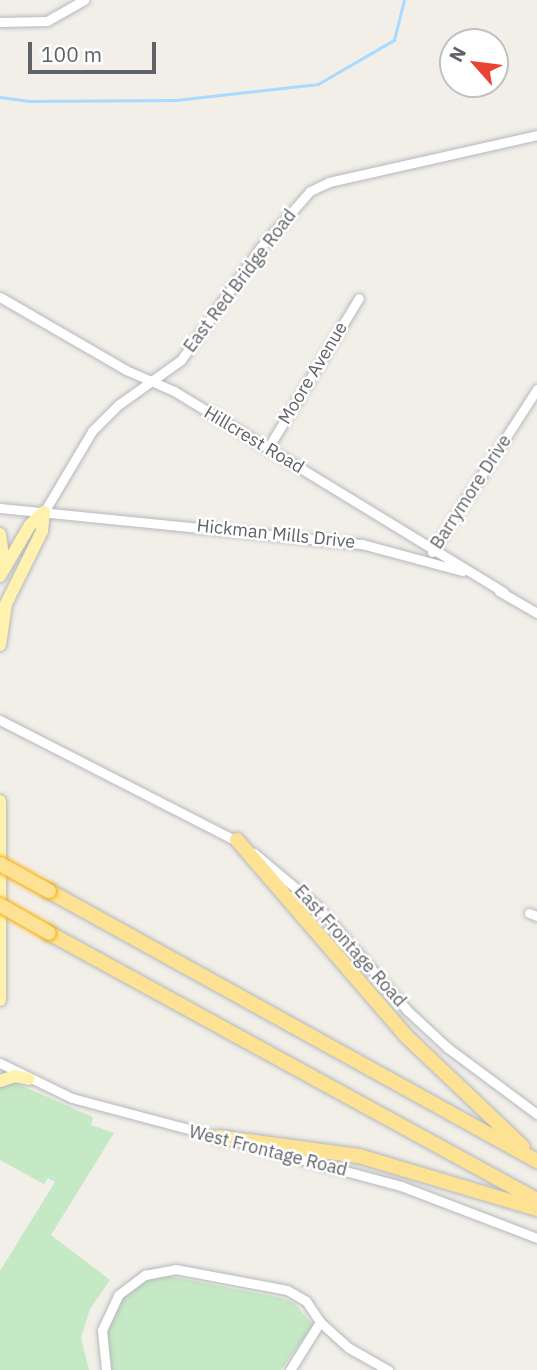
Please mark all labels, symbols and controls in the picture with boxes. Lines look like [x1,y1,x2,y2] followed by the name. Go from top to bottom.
[32,28,159,72] scale bar
[439,28,509,98] north arrow
[41,40,102,68] text: 100 m
[443,42,471,66] text: N
[179,205,301,357] street label: East Red Bridge Road
[274,318,352,428] street label: Moore Avenue
[200,402,308,478] street label: Hillcrest Road
[426,431,516,553] street label: Barrymore Drive
[196,515,356,553] street label: Hickman Mills Drive
[290,881,410,1011] street label: East Frontage Road
[187,1121,349,1181] street label: West Frontage Road

